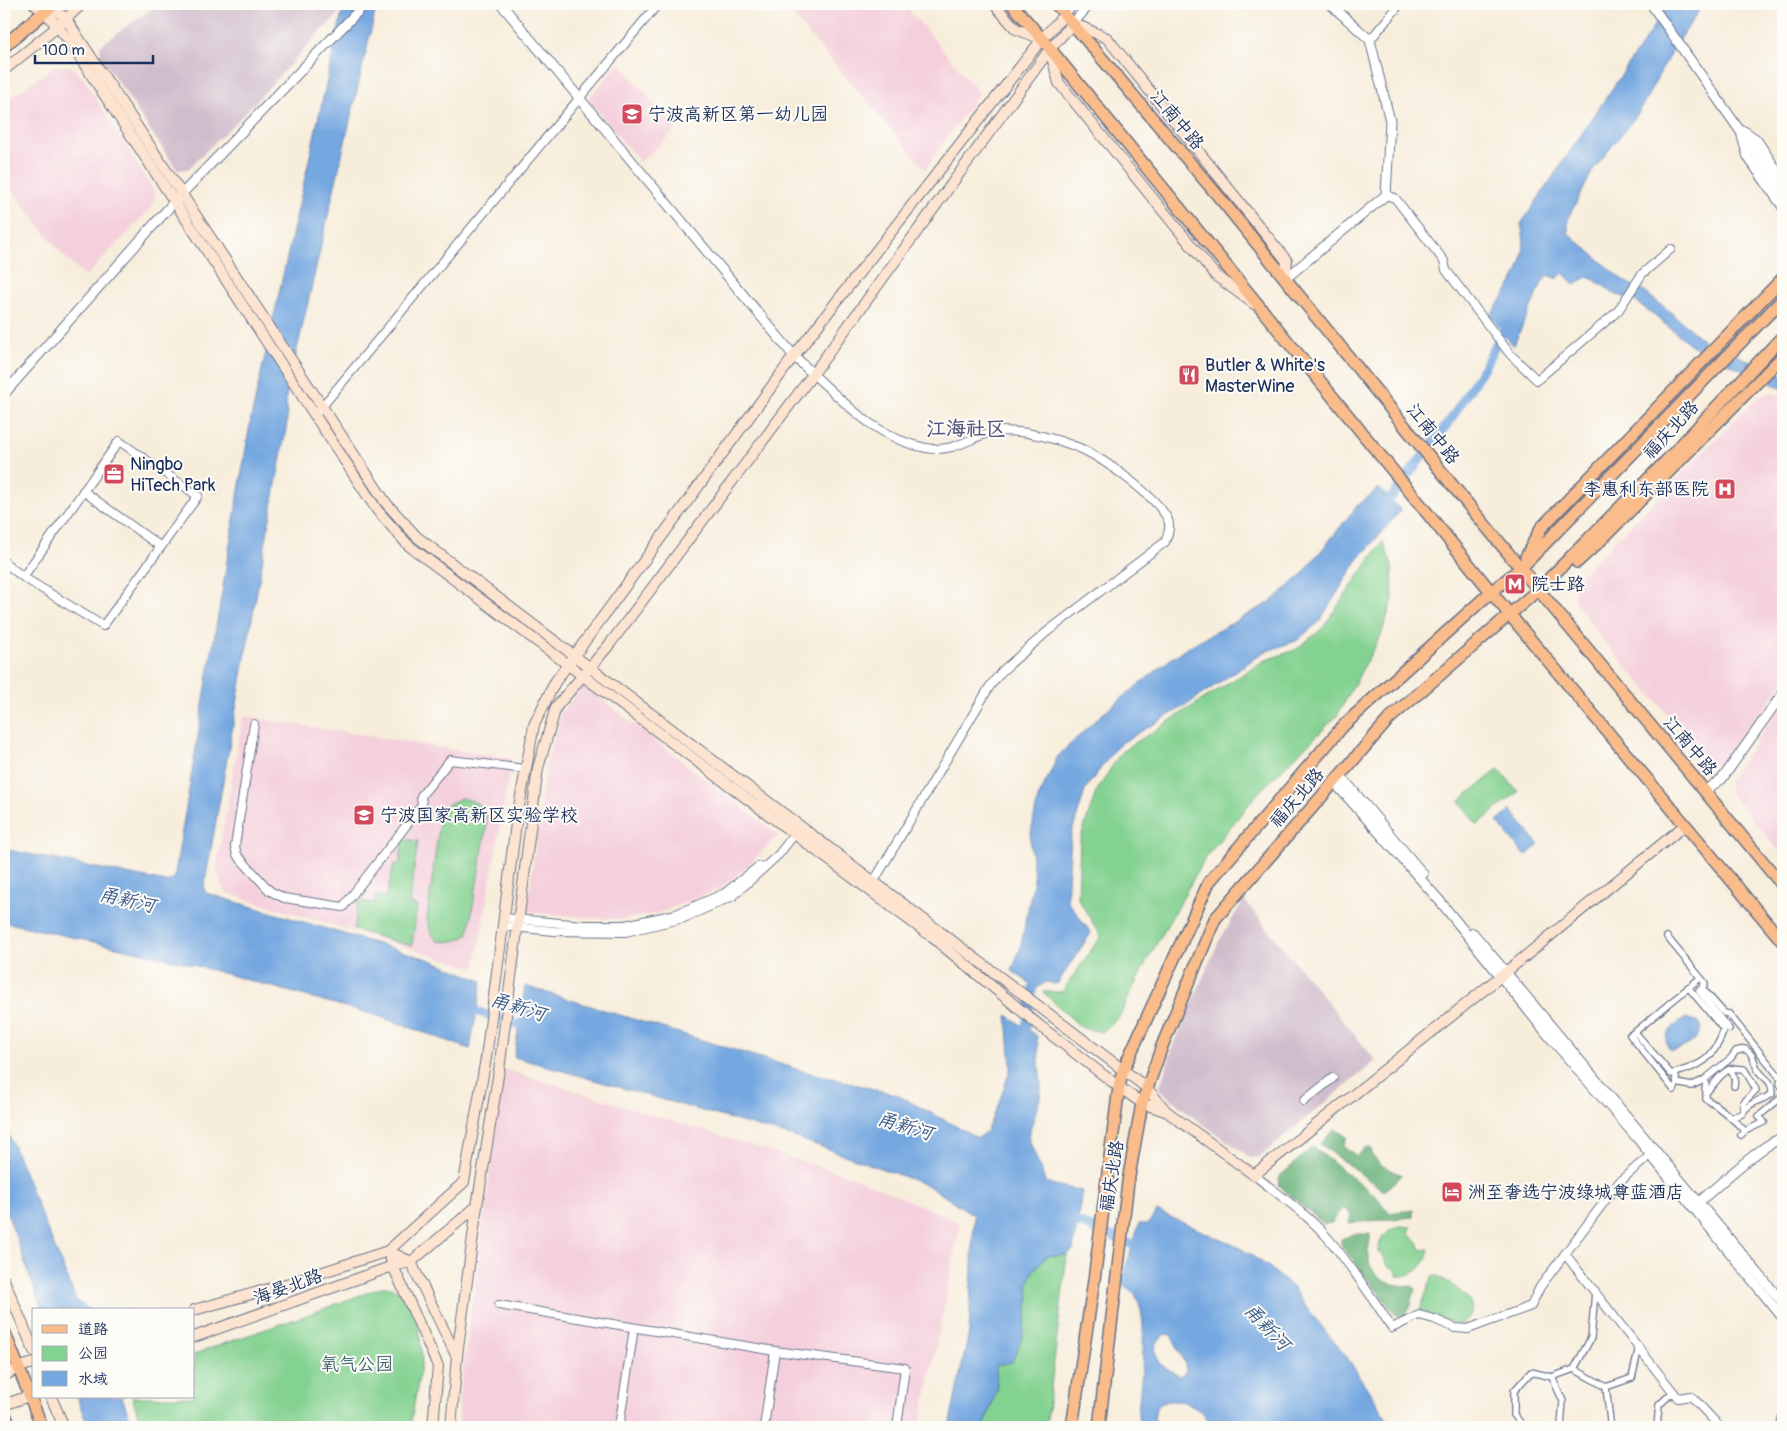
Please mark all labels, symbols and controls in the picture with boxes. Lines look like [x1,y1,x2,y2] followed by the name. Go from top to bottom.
[35,32,152,64] scale bar
[42,41,85,60] text: 100 m
[1145,85,1209,155] street label: 江南中路
[620,102,644,126] school or university icon: 宁波高新区第一幼儿园
[648,103,828,126] place label: 宁波高新区第一幼儿园
[1205,354,1325,398] place label: Butler & White's MasterWine
[1177,363,1201,387] restaurant icon: Butler & White's MasterWine
[1638,396,1704,464] street label: 福庆北路
[1401,399,1465,469] street label: 江南中路
[926,416,1006,441] district label: 江海社区
[130,453,216,497] place label: Ningbo HiTech Park
[102,462,126,486] office icon: Ningbo HiTech Park
[1713,477,1737,501] hospital icon: 李惠利东部医院
[1583,478,1709,501] place label: 李惠利东部医院
[1503,572,1527,596] metro station icon: 院士路
[1531,573,1585,596] place label: 院士路
[1658,711,1722,781] street label: 江南中路
[1265,763,1329,833] street label: 福庆北路
[352,803,376,827] school or university icon: 宁波国家高新区实验学校
[380,804,578,827] place label: 宁波国家高新区实验学校
[97,882,160,919] water label: 甬新河
[487,987,552,1028] water label: 甬新河
[874,1106,939,1147] water label: 甬新河
[1095,1139,1129,1213] street label: 福庆北路
[1440,1180,1464,1204] hotel icon: 洲至奢选宁波绿城尊蓝酒店
[1468,1181,1684,1204] place label: 洲至奢选宁波绿城尊蓝酒店
[250,1264,326,1310] street label: 海晏北路
[1239,1298,1298,1358] water label: 甬新河
[32,1308,195,1398] legend
[78,1320,108,1339] text: 道路
[78,1344,108,1363] text: 公园
[321,1353,393,1376] park label: 氧气公园
[78,1370,108,1389] text: 水域

